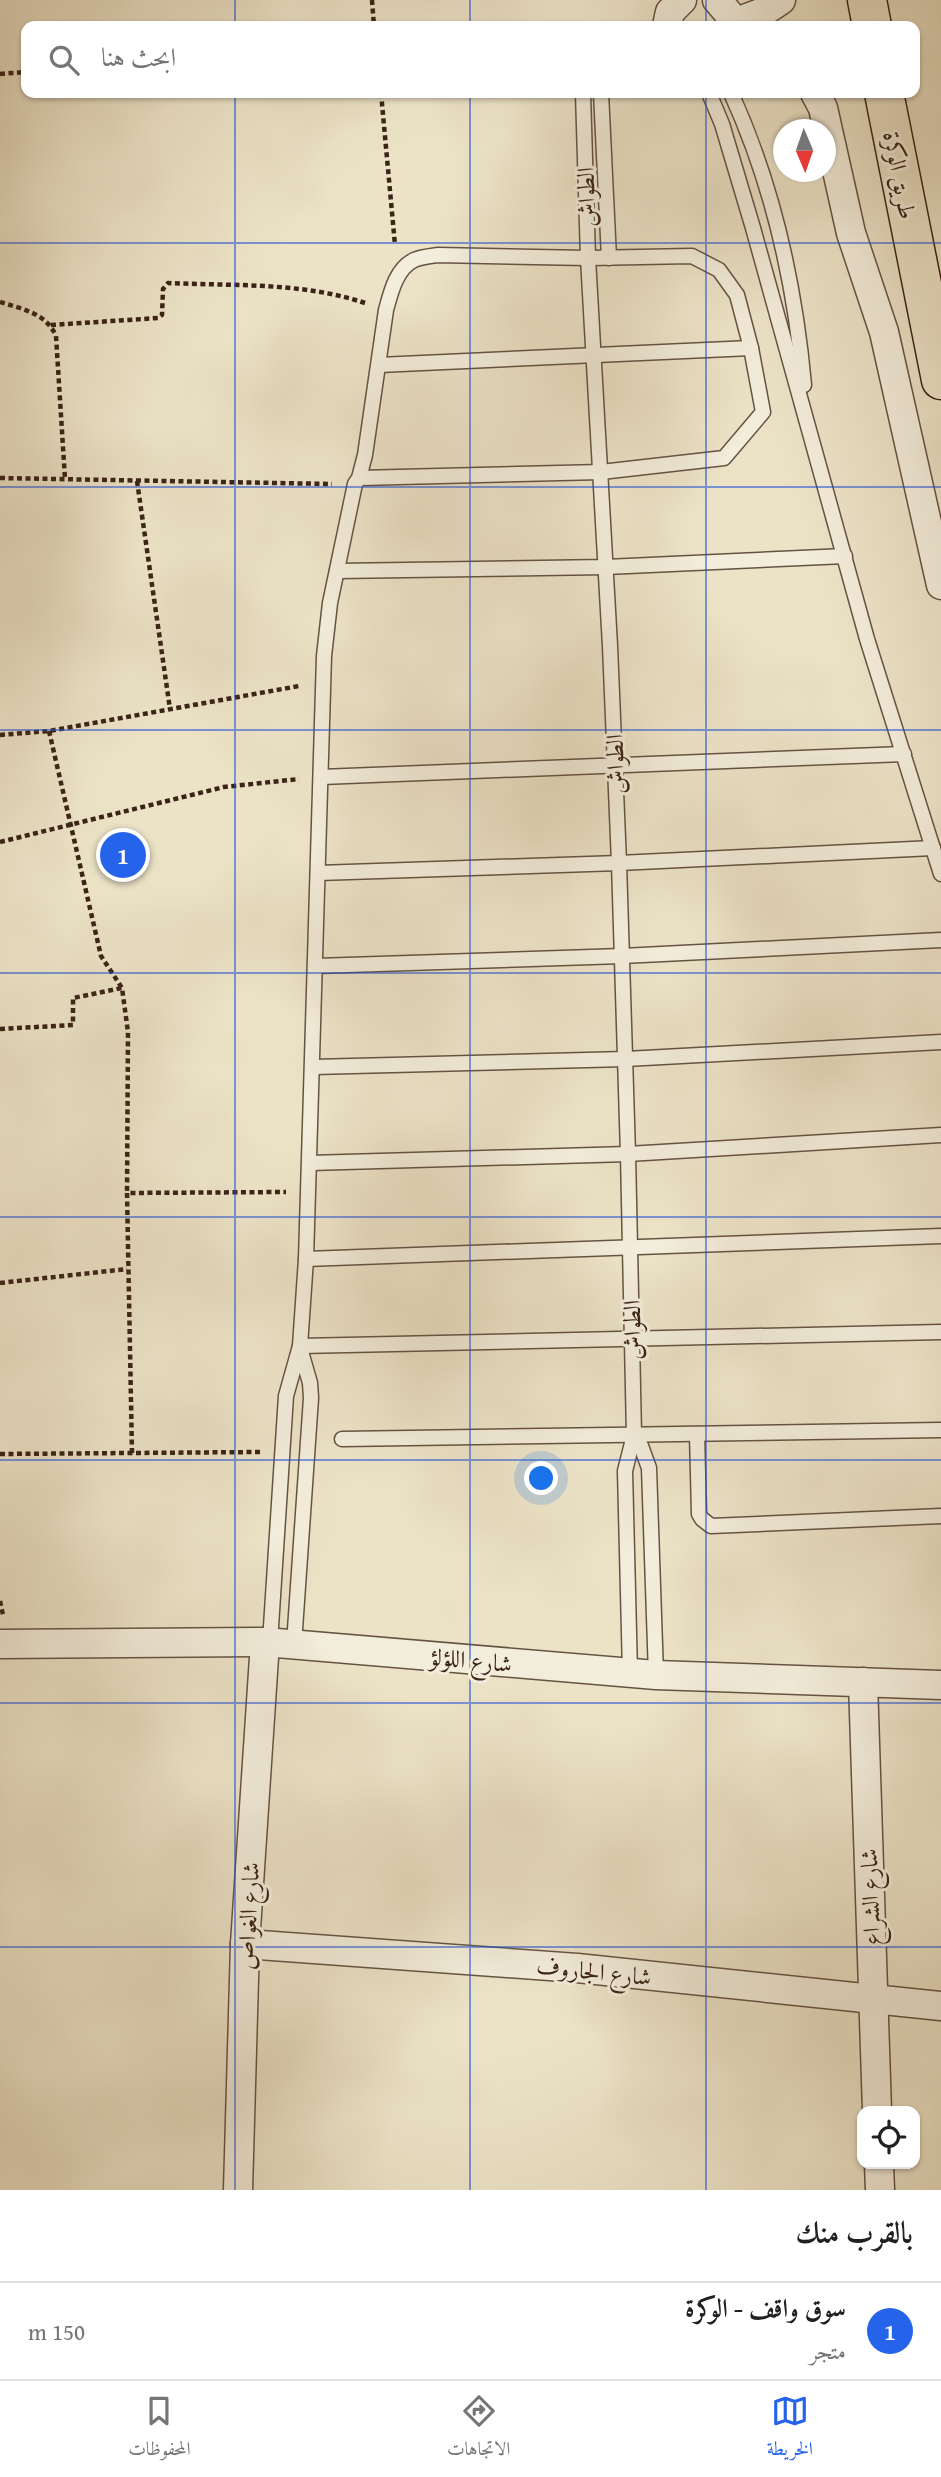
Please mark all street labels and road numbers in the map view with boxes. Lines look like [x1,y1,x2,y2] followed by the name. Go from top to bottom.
[874,128,926,222] street label: طريق الوكرة
[567,166,605,228] street label: الطواش
[596,733,634,795] street label: الطواش
[614,1300,650,1360] street label: الطواش
[426,1639,514,1684] street label: شارع اللؤلؤ
[851,1848,892,1946] street label: شارع الشراع
[228,1861,271,1971] street label: شارع الغواص
[534,1948,653,1997] street label: شارع الجاروف

